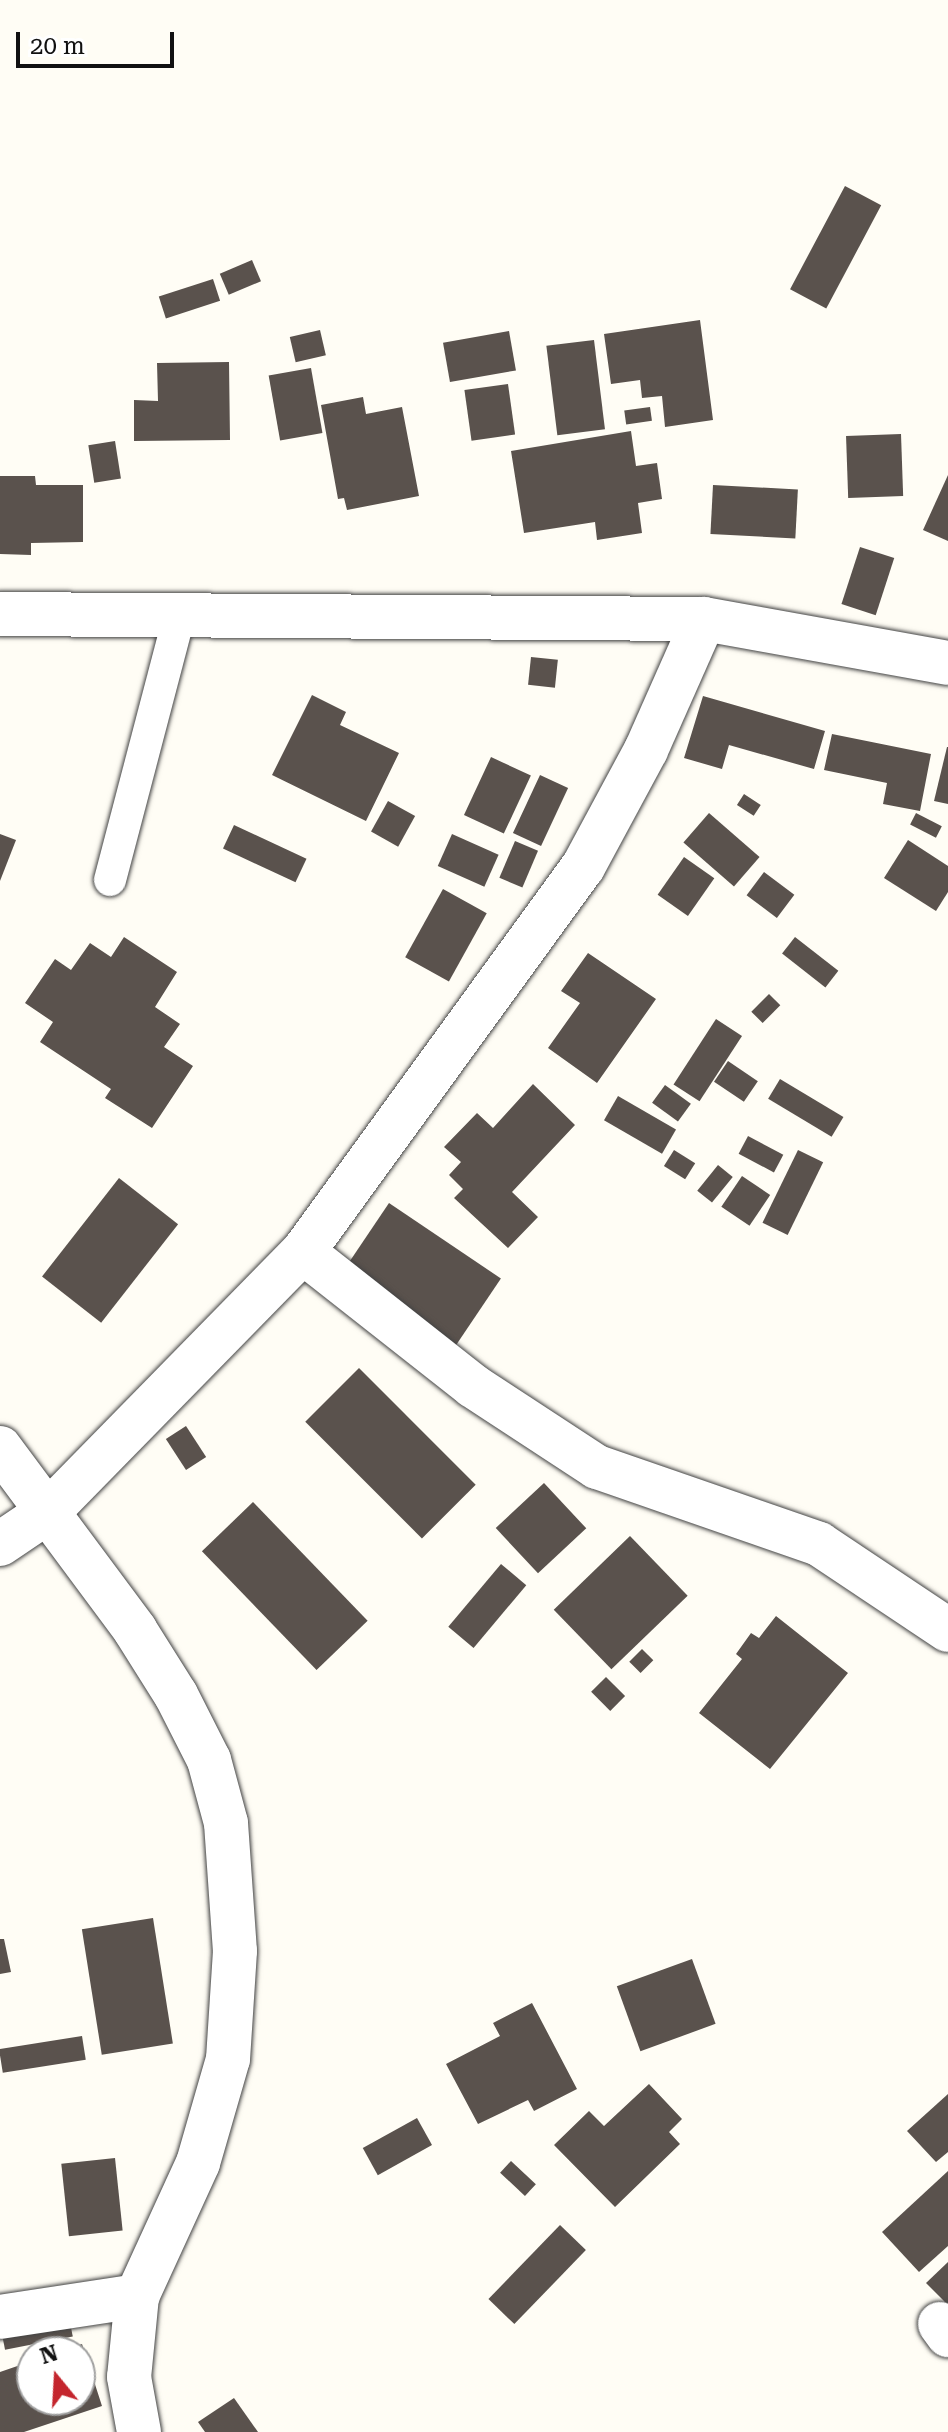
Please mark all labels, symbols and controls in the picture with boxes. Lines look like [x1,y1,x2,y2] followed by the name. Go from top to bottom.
[20,16,178,66] scale bar
[30,32,85,60] text: 20 m
[16,2336,96,2416] north arrow
[37,2340,61,2369] text: N

